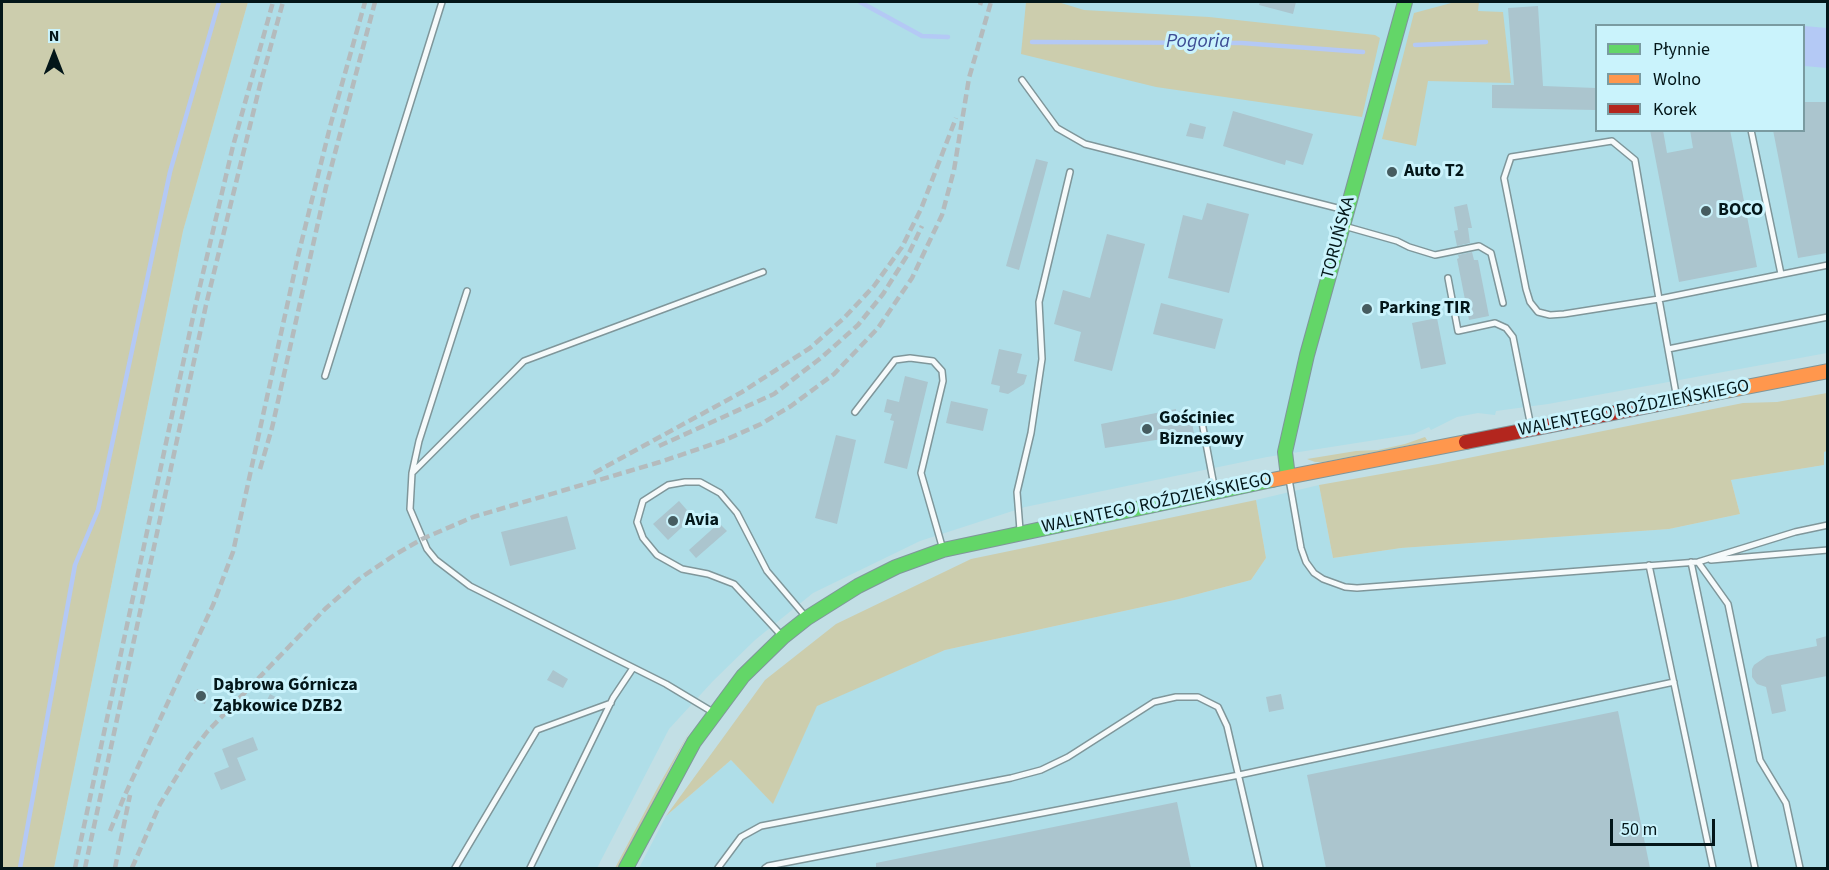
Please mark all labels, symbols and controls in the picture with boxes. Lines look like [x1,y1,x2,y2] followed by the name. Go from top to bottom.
[24,24,84,84] north arrow
[1595,24,1805,132] legend
[49,25,59,47] text: N
[1166,31,1230,55] water label: Pogoria
[1653,37,1710,62] text: Płynnie
[1653,67,1701,92] text: Wolno
[1653,97,1697,122] text: Korek
[1404,161,1464,183] place label: Auto T2
[1385,165,1399,179] marker: Auto T2
[1318,194,1360,282] street label: TORUŃSKA
[1718,200,1763,222] place label: BOCO
[1699,204,1713,218] marker: BOCO
[1379,298,1471,320] place label: Parking TIR
[1360,302,1374,316] marker: Parking TIR
[1517,376,1751,442] street label: WALENTEGO ROŹDZIEŃSKIEGO
[1159,408,1244,450] place label: Gościniec Biznesowy
[1140,422,1154,436] marker: Gościniec Biznesowy
[1040,469,1274,539] street label: WALENTEGO ROŹDZIEŃSKIEGO
[685,510,719,532] place label: Avia
[666,514,680,528] marker: Avia
[213,675,358,718] place label: Dąbrowa Górnicza Ząbkowice DZB2
[194,689,208,703] marker: Dąbrowa Górnicza Ząbkowice DZB2
[1613,807,1718,845] scale bar
[1621,817,1657,842] text: 50 m

